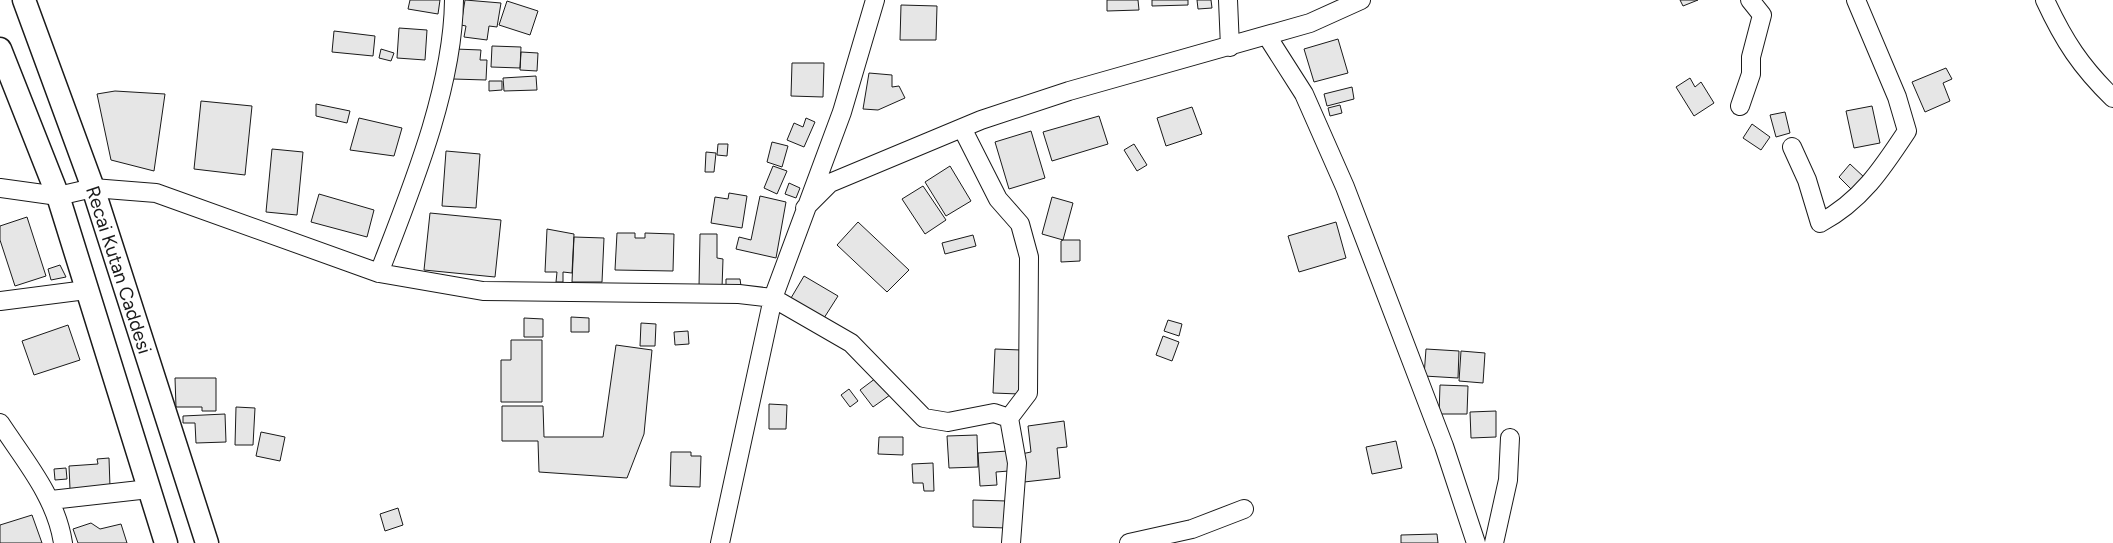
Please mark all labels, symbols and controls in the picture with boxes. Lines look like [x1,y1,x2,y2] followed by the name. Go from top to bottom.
[81,183,156,357] street label: Recai Kutan Caddesi

